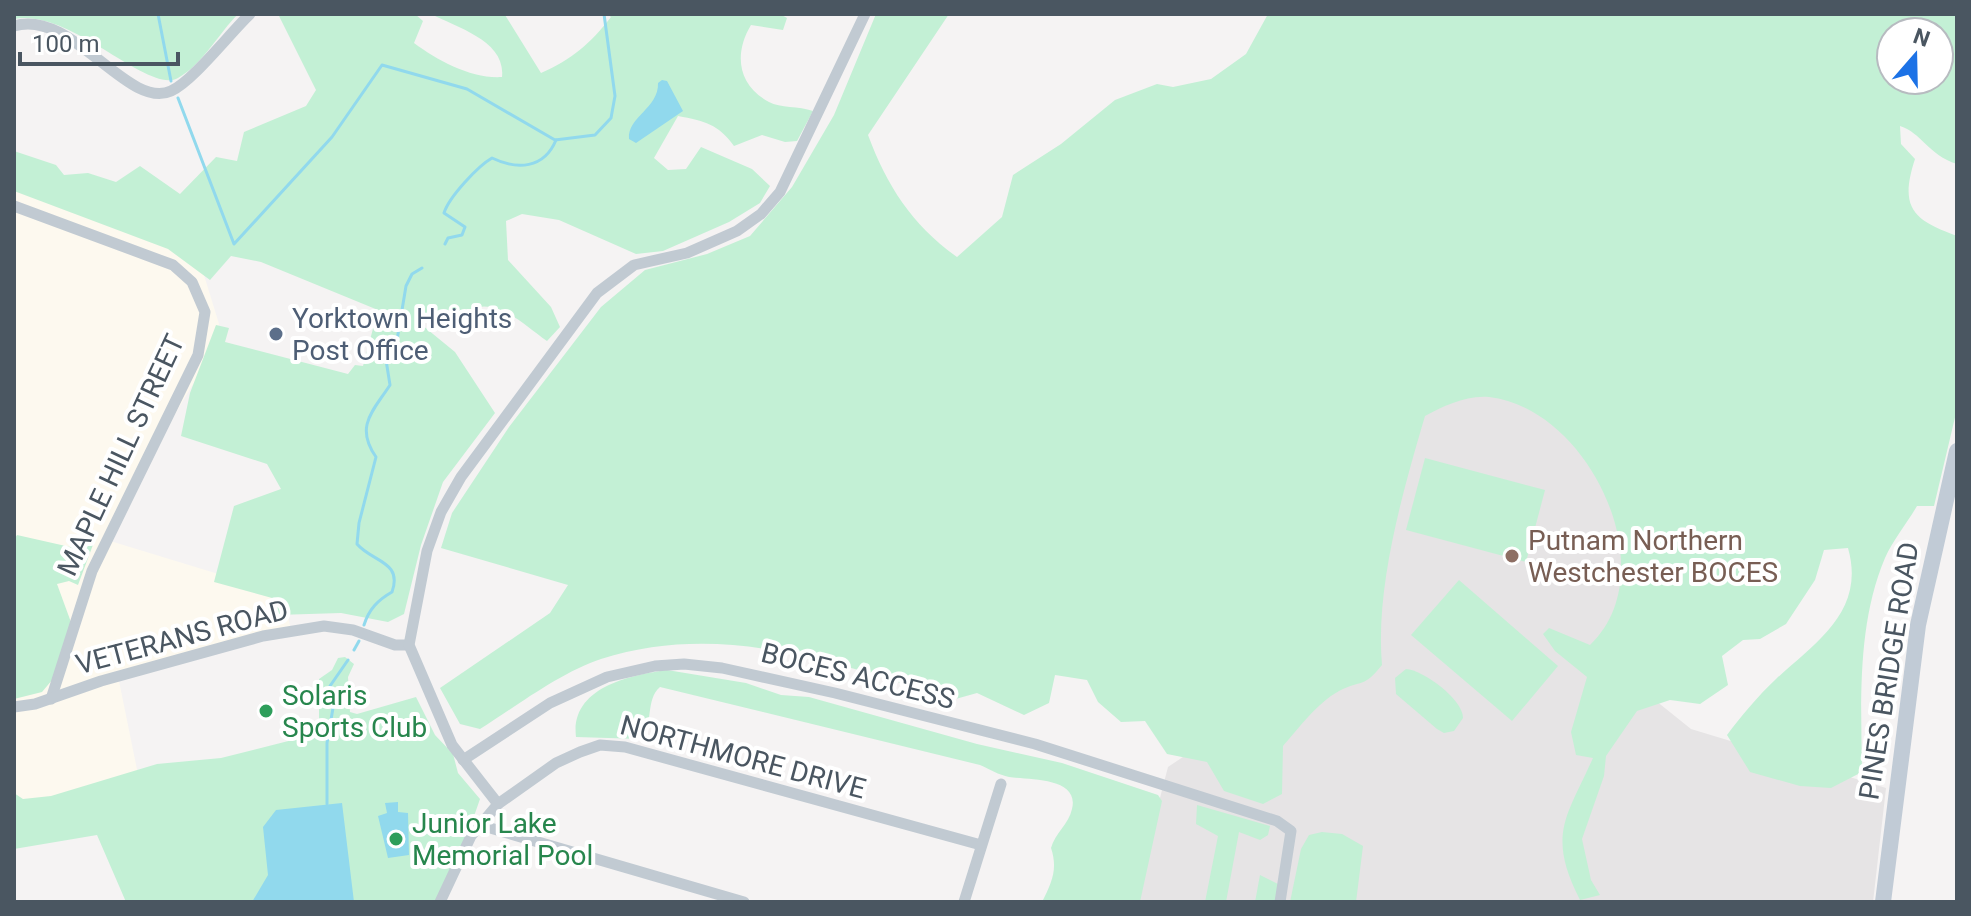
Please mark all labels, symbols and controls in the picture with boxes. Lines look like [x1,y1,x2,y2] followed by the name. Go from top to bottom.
[20,16,178,66] scale bar
[1875,16,1955,96] north arrow
[1910,23,1933,52] text: N
[32,30,99,58] text: 100 m
[292,302,512,367] place label: Yorktown Heights Post Office
[267,325,285,343] marker: Yorktown Heights Post Office
[51,329,192,581] street label: MAPLE HILL STREET
[1528,524,1778,589] place label: Putnam Northern Westchester BOCES
[1852,540,1926,802] street label: PINES BRIDGE ROAD
[1503,547,1521,565] marker: Putnam Northern Westchester BOCES
[72,593,292,681] street label: VETERANS ROAD
[758,636,958,716] street label: BOCES ACCESS
[282,679,427,744] place label: Solaris Sports Club
[257,702,275,720] marker: Solaris Sports Club
[617,708,869,806] street label: NORTHMORE DRIVE
[412,807,593,872] place label: Junior Lake Memorial Pool
[387,830,405,848] marker: Junior Lake Memorial Pool

